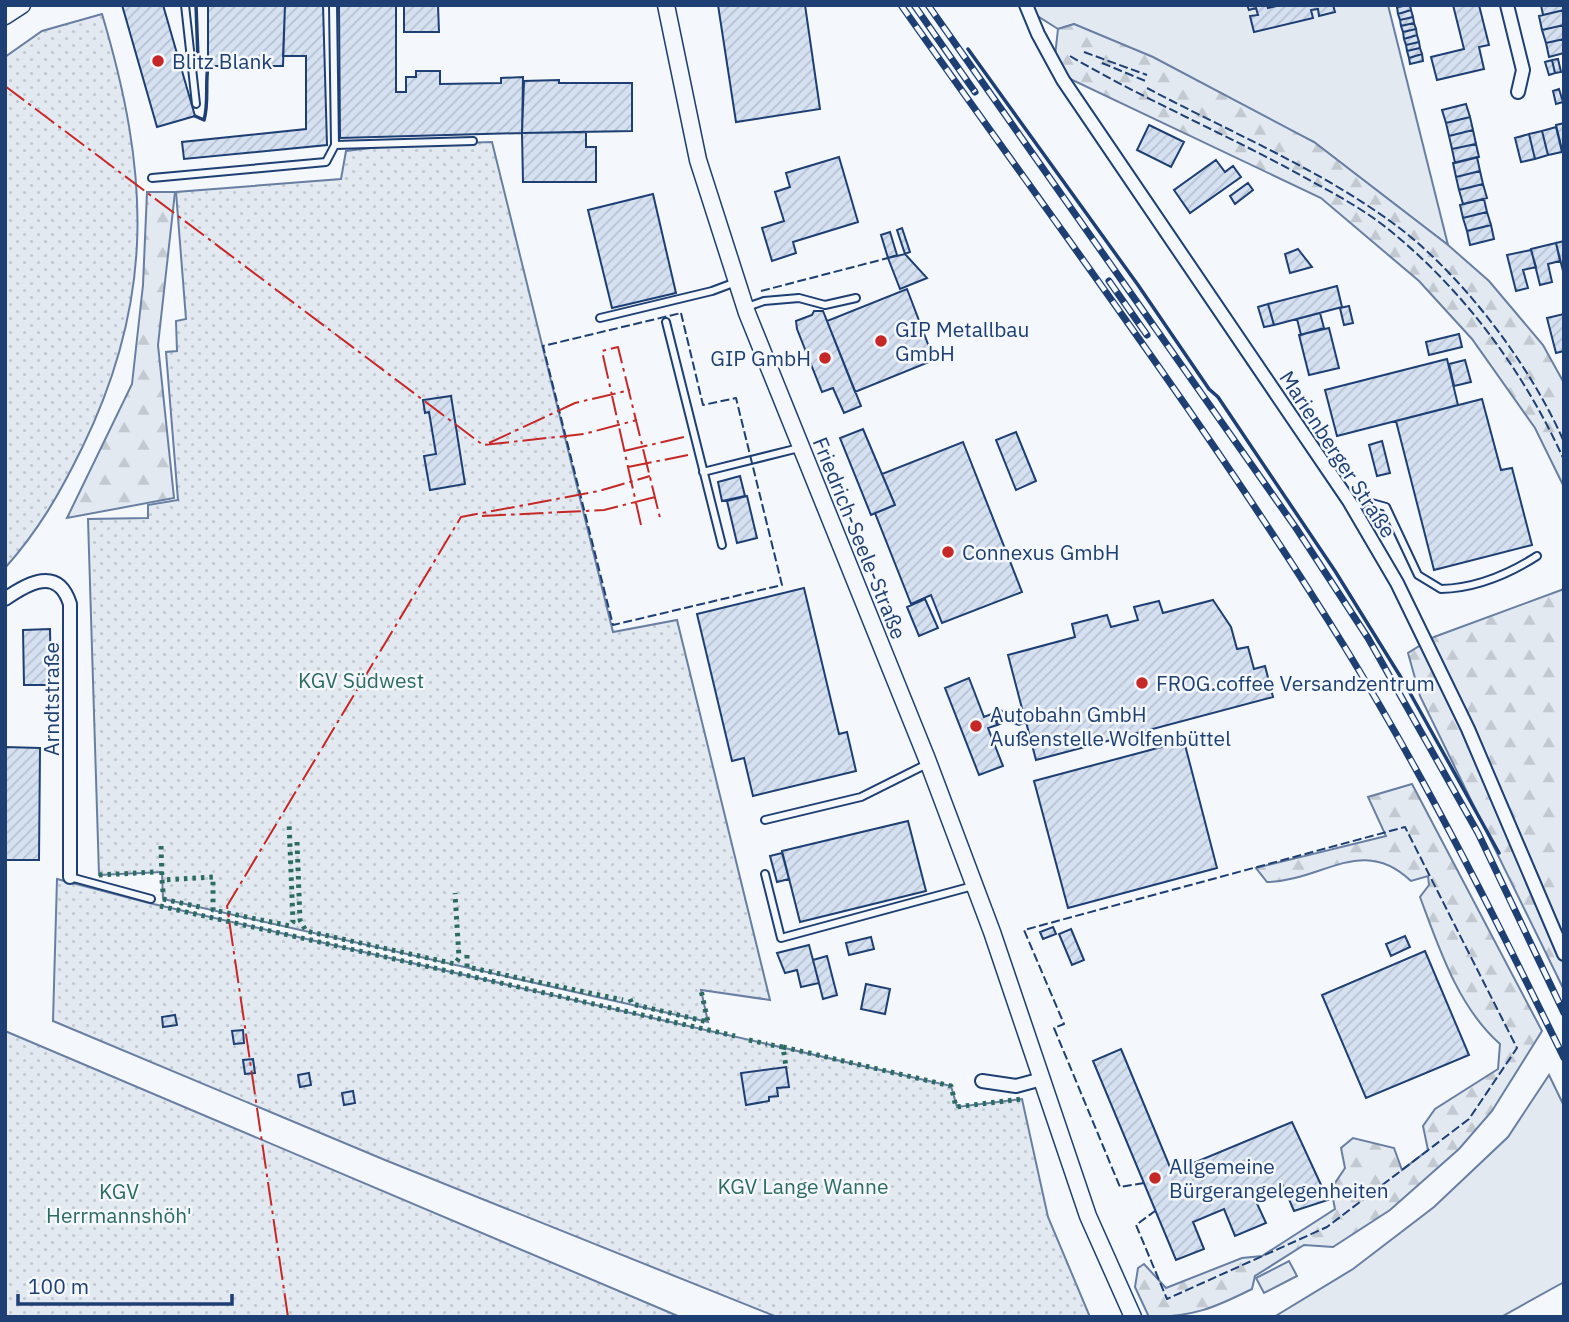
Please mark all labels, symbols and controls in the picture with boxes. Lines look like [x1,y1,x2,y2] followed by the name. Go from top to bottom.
[172,47,272,75] place label: Blitz Blank
[150,53,166,69] marker: Blitz Blank
[895,315,1029,367] place label: GIP Metallbau GmbH
[873,333,889,349] marker: GIP Metallbau GmbH
[710,344,811,372] place label: GIP GmbH
[817,350,833,366] marker: GIP GmbH
[1273,365,1403,543] street label: Marienberger Straße
[807,433,913,643] street label: Friedrich-Seele-Straße
[962,538,1120,566] place label: Connexus GmbH
[940,544,956,560] marker: Connexus GmbH
[37,642,65,756] street label: Arndtstraße
[298,666,424,694] park label: KGV Südwest
[1156,669,1435,697] place label: FROG.coffee Versandzentrum
[1134,675,1150,691] marker: FROG.coffee Versandzentrum
[990,700,1231,752] place label: Autobahn GmbH Außenstelle Wolfenbüttel
[968,718,984,734] marker: Autobahn GmbH Außenstelle Wolfenbüttel
[1169,1152,1389,1204] place label: Allgemeine Bürgerangelegenheiten
[1147,1170,1163,1186] marker: Allgemeine Bürgerangelegenheiten
[717,1172,889,1200] park label: KGV Lange Wanne
[46,1177,192,1229] park label: KGV Herrmannshöh'
[18,1262,231,1306] scale bar
[28,1272,89,1300] text: 100 m

